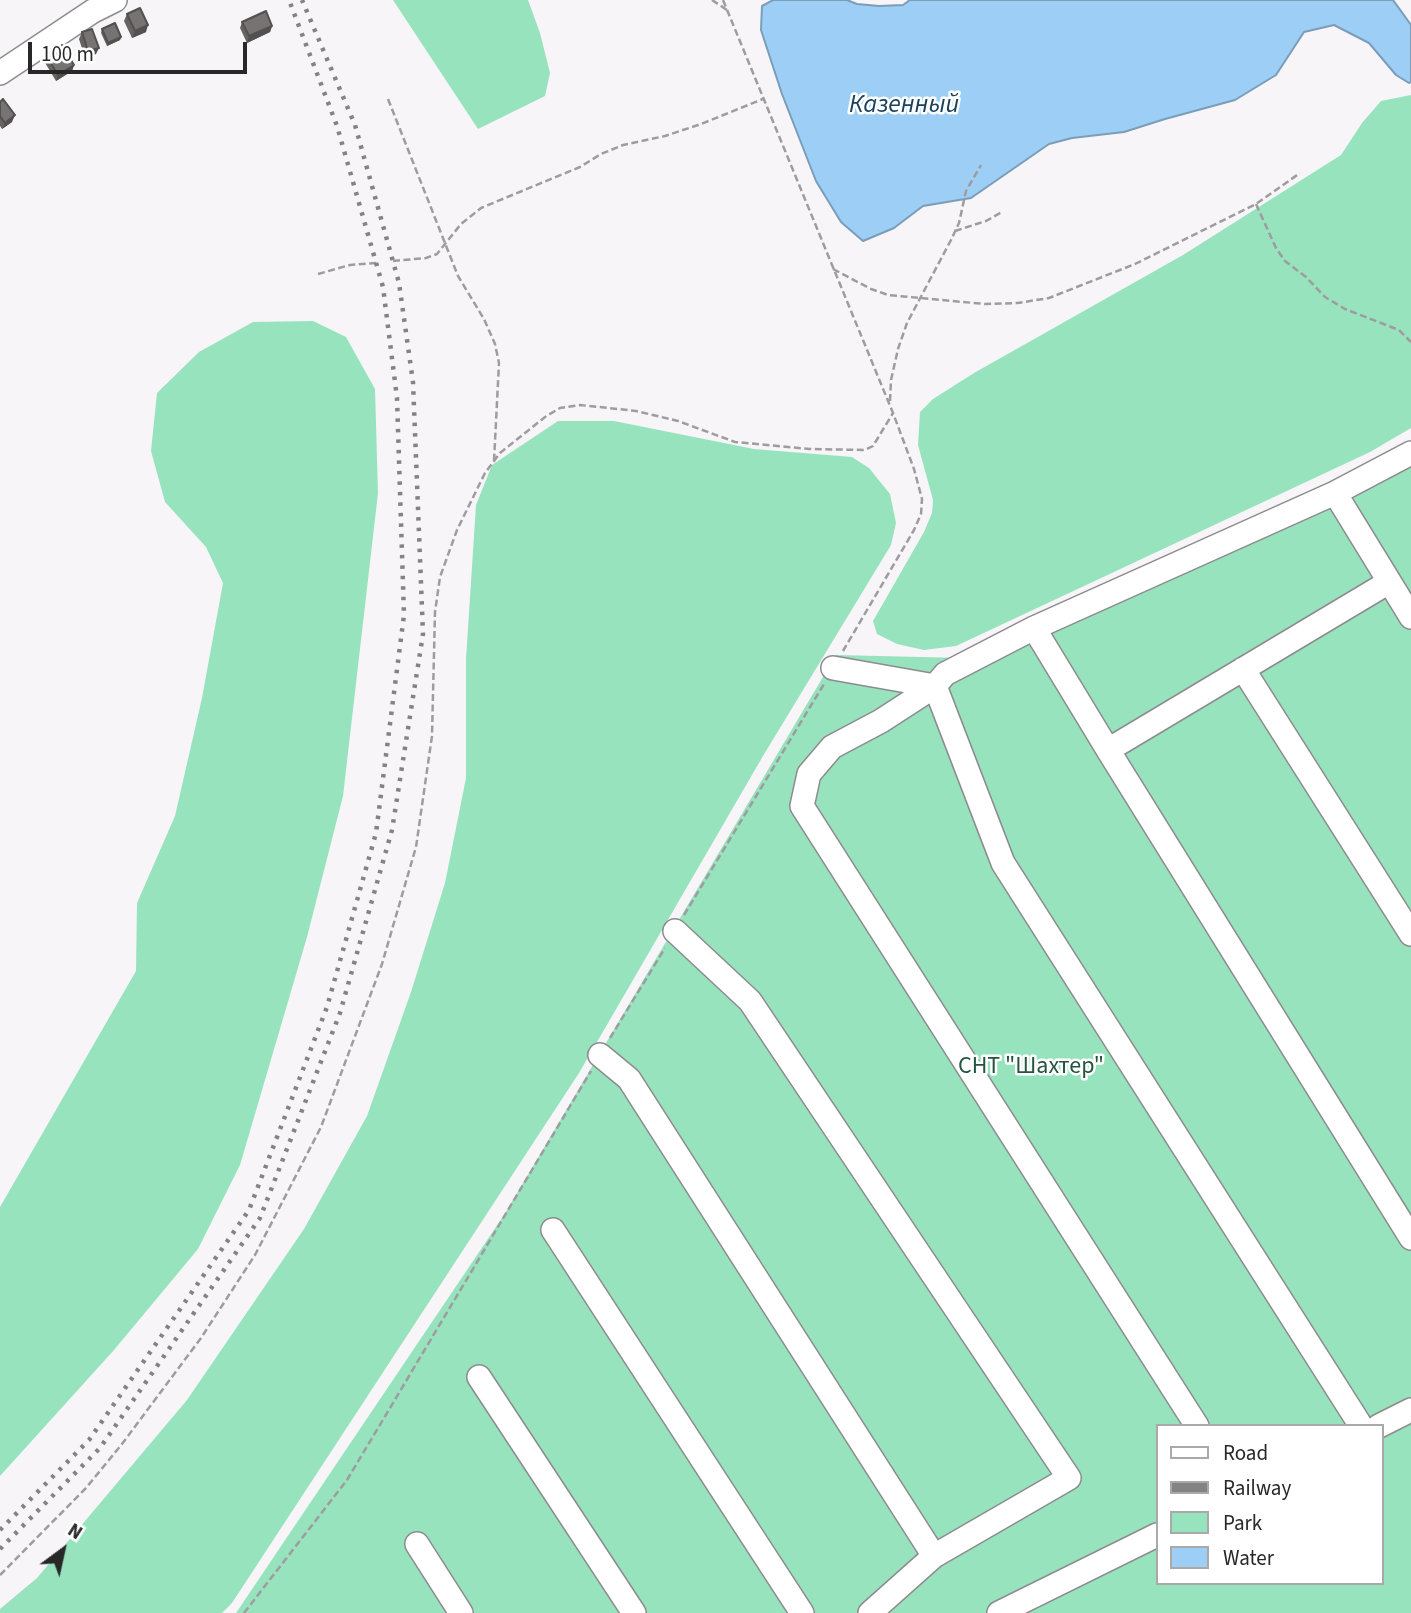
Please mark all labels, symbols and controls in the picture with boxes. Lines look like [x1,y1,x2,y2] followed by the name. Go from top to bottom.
[32,28,250,72] scale bar
[41,39,94,69] text: 100 m
[849,90,959,122] water label: Казенный
[958,1054,1104,1082] park label: СНТ "Шахтер"
[1156,1424,1383,1585] legend
[1223,1438,1268,1468] text: Road
[1223,1473,1291,1503] text: Railway
[1223,1508,1262,1538] text: Park
[28,1515,98,1585] north arrow
[62,1517,87,1547] text: N
[1223,1543,1274,1573] text: Water

